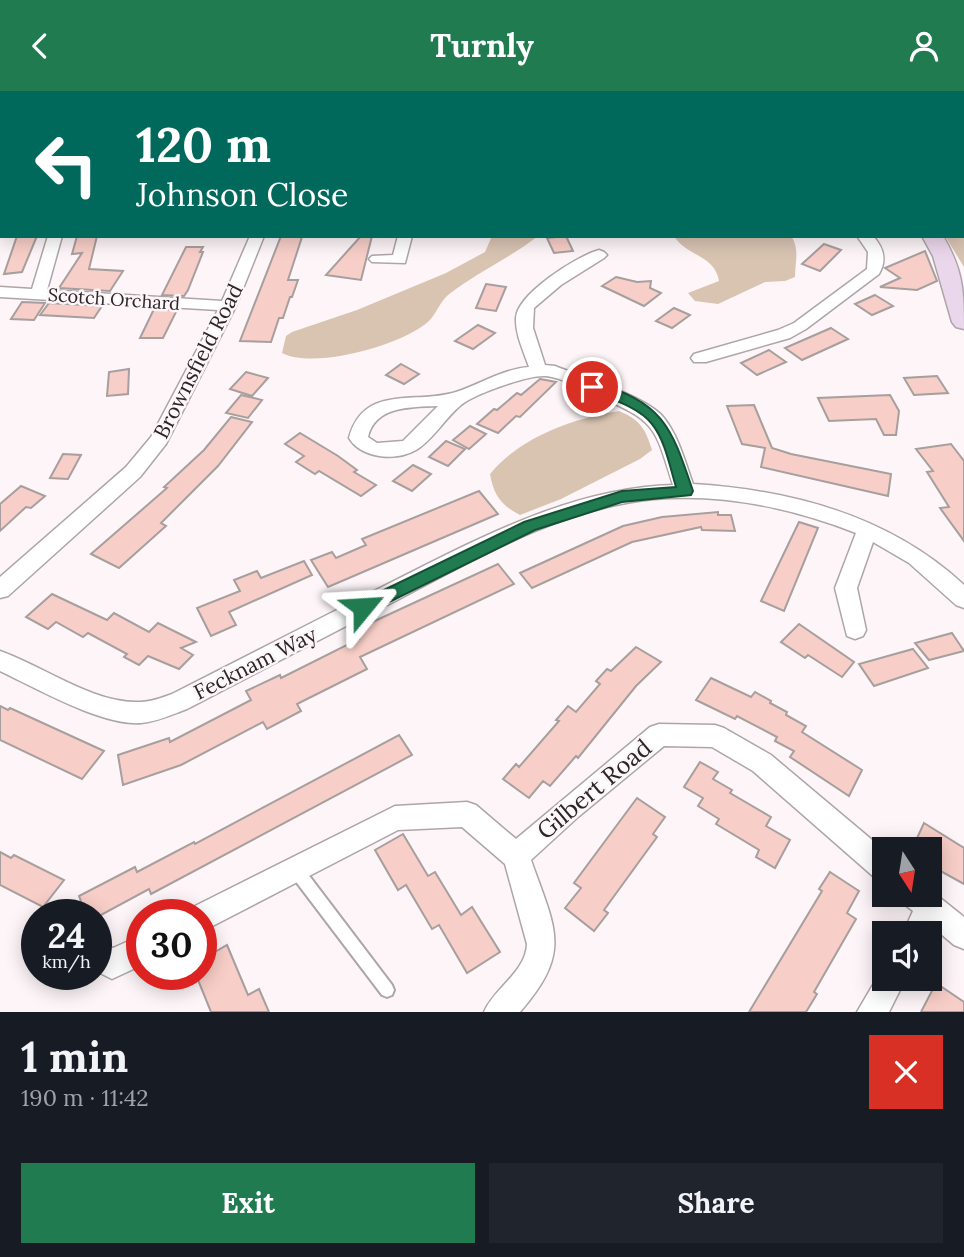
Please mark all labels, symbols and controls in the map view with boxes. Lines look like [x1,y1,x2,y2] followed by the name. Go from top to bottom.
[430,25,534,66] text: Turnly
[21,27,59,65] icon: back
[905,27,943,65] icon: person
[136,113,271,175] text: 120 m
[21,119,112,210] icon: left
[136,174,348,215] text: Johnson Close
[147,279,249,443] street label: Brownsfield Road
[47,283,181,315] street label: Scotch Orchard
[562,357,622,417] pin
[573,368,611,406] icon: arrive
[326,570,400,644] position arrow
[189,620,321,706] street label: Fecknam Way
[530,732,658,846] street label: Gilbert Road
[872,837,942,907] north arrow
[872,837,942,991] map controls
[126,899,217,990] speed limit sign: 30
[48,913,85,958] text: 24
[872,921,942,991] button: sound
[42,950,91,973] text: km/h
[21,1030,128,1084] text: 1 min
[869,1035,943,1109] button: close
[21,1083,149,1112] text: 190 m · 11:42
[21,1163,475,1243] button: Exit
[489,1163,943,1243] button: Share

